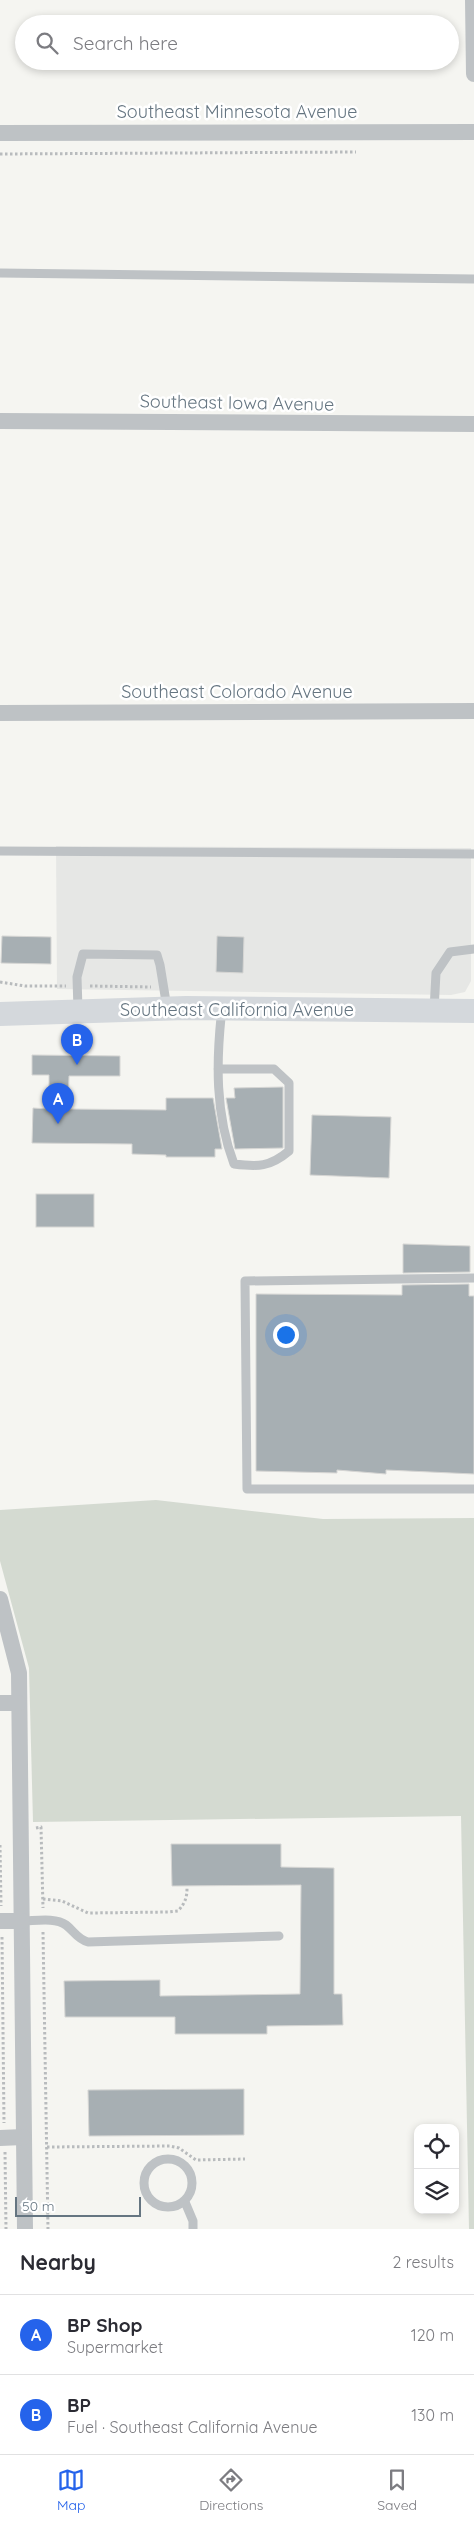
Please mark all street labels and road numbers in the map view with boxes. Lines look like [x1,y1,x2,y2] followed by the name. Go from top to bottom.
[117,100,357,123] street label: Southeast Minnesota Avenue
[140,389,334,416] street label: Southeast Iowa Avenue
[121,680,353,703] street label: Southeast Colorado Avenue
[120,998,354,1021] street label: Southeast California Avenue

